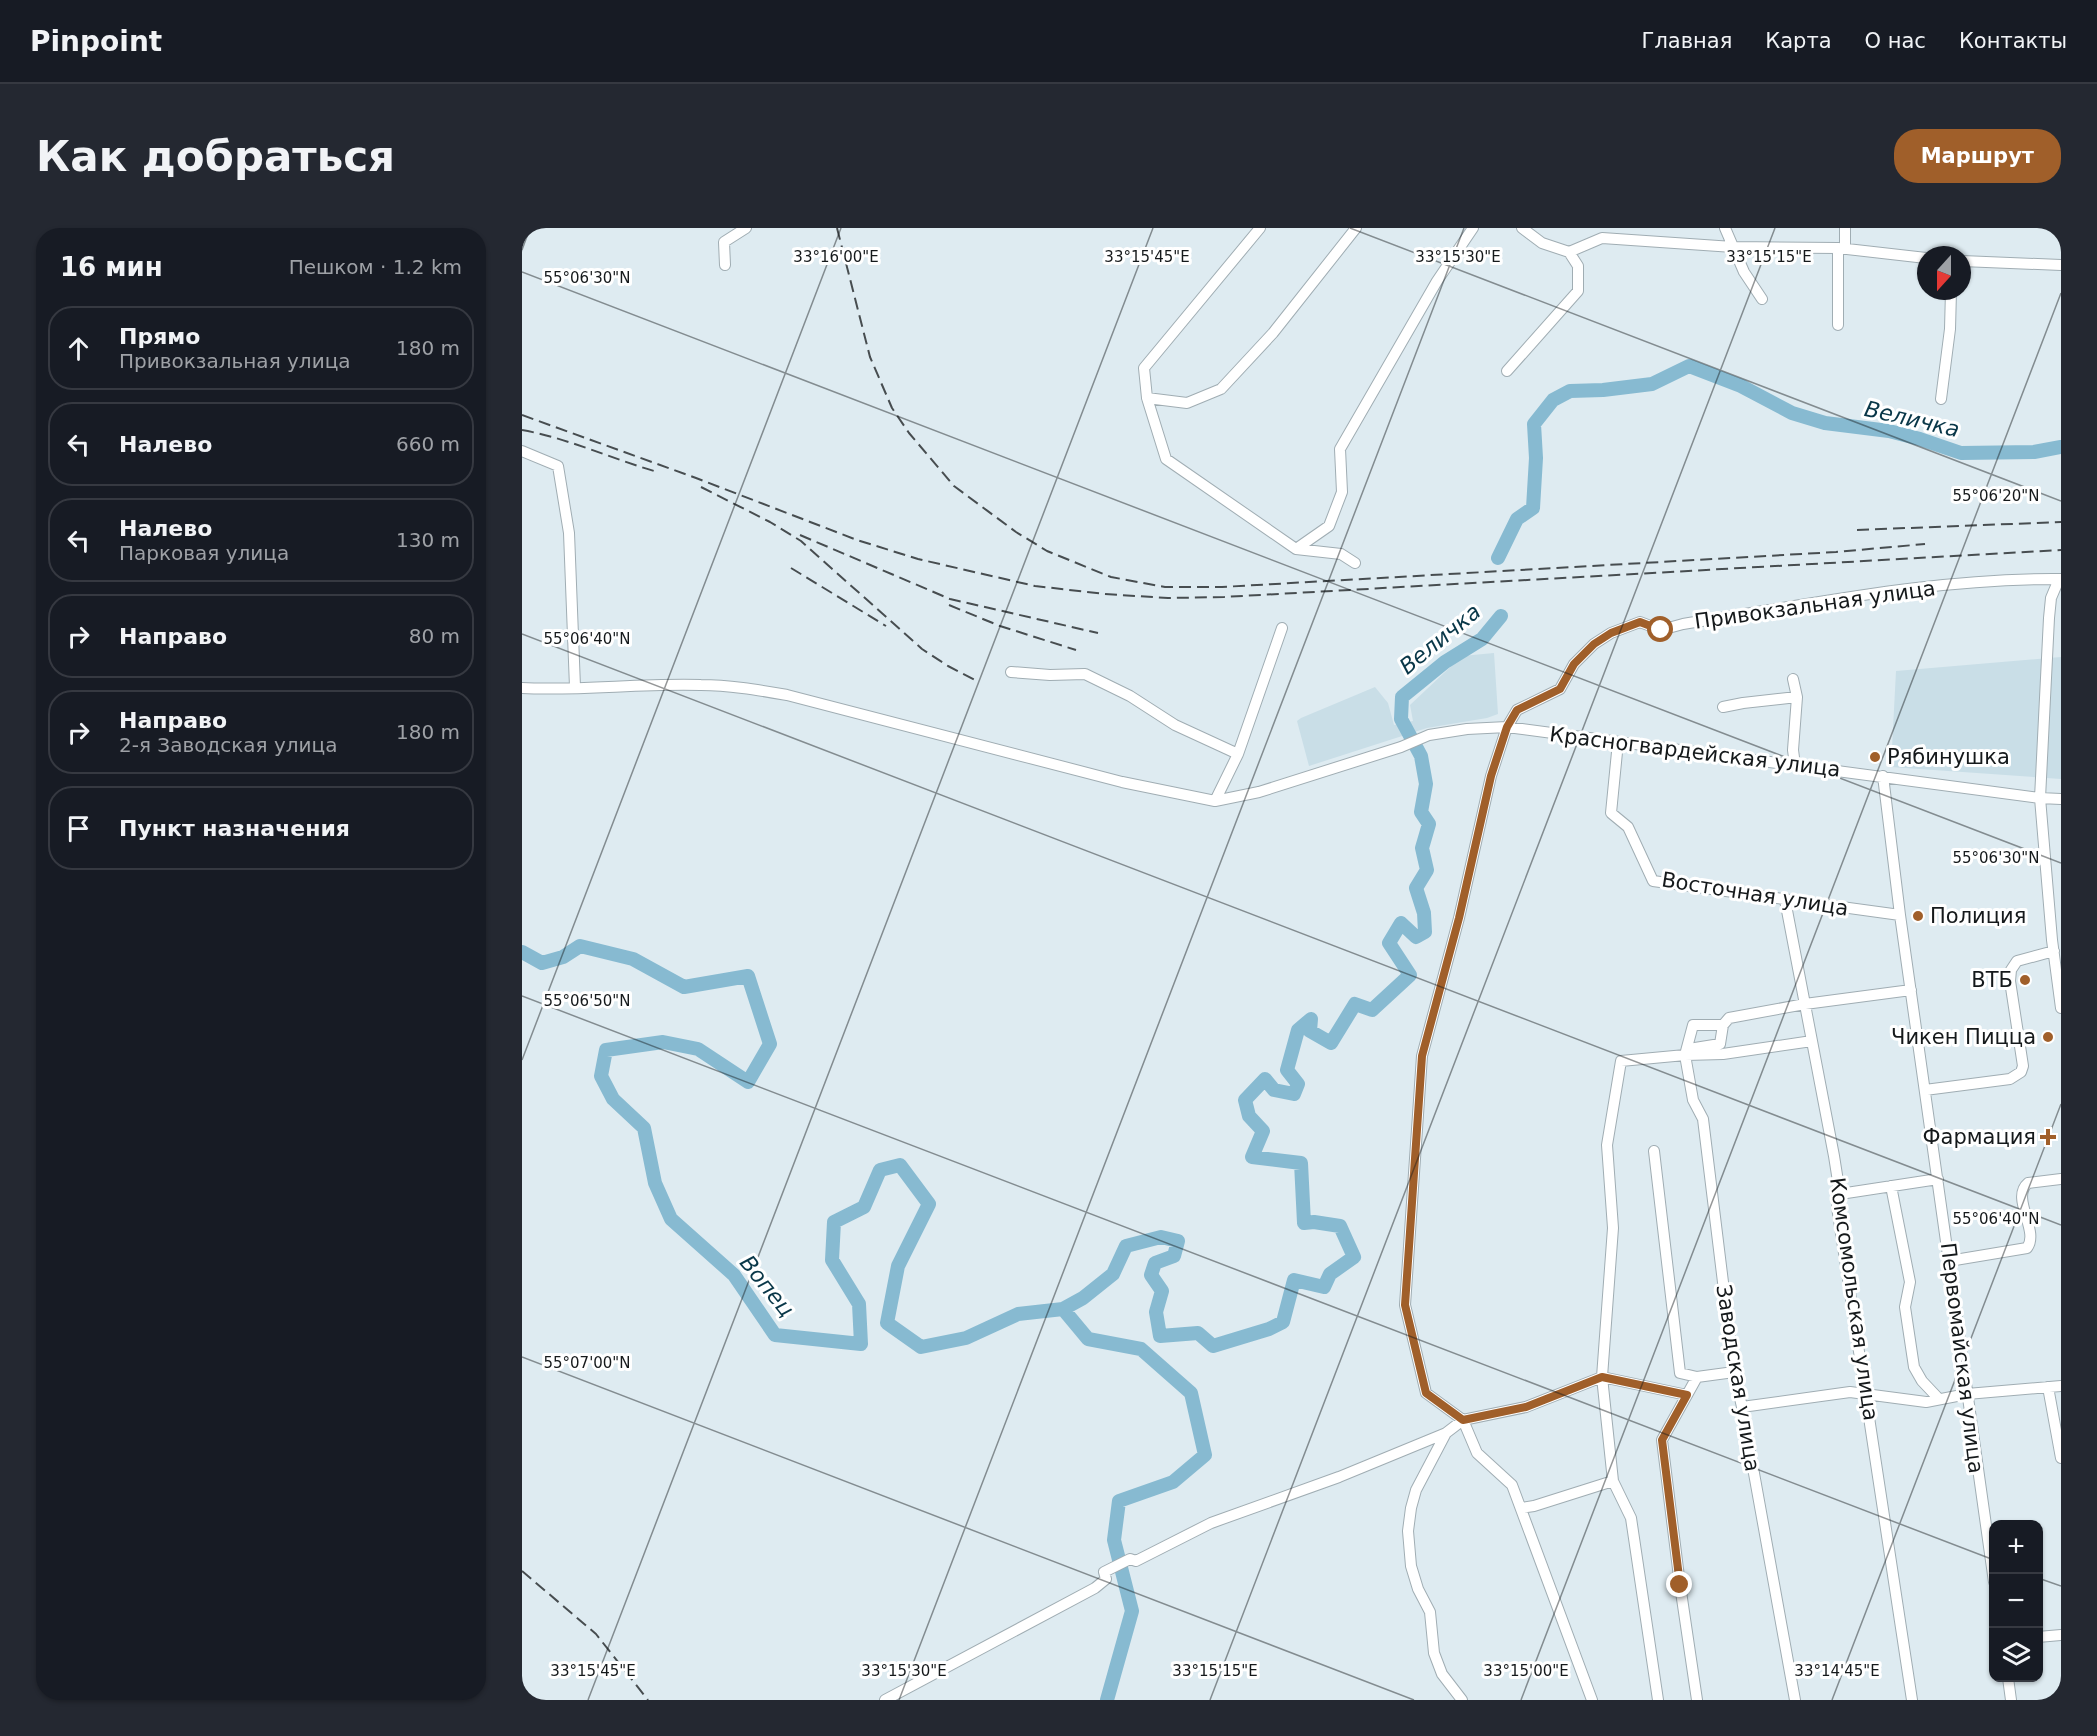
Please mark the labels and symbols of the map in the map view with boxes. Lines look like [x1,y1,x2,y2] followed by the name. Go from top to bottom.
[1917,246,1971,300] north arrow
[793,248,879,266] text: 33°16'00"E
[1104,248,1190,266] text: 33°15'45"E
[1415,248,1501,266] text: 33°15'30"E
[1726,248,1812,266] text: 33°15'15"E
[543,269,631,287] text: 55°06'30"N
[1862,396,1962,442] water label: Величка
[1952,487,2040,505] text: 55°06'20"N
[1693,576,1937,634] street label: Привокзальная улица
[1395,599,1485,679] water label: Величка
[1647,616,1673,642] route start
[543,630,631,648] text: 55°06'40"N
[1548,722,1842,782] street label: Красногвардейская улица
[1887,745,2010,769] place label: Рябинушка
[1868,750,1882,764] marker: Рябинушка
[1952,849,2040,867] text: 55°06'30"N
[1660,867,1850,921] street label: Восточная улица
[1930,904,2026,928] place label: Полиция
[1911,909,1925,923] marker: Полиция
[1971,968,2013,992] place label: ВТБ
[2018,973,2032,987] marker: ВТБ
[543,992,631,1010] text: 55°06'50"N
[1891,1025,2036,1049] place label: Чикен Пицца
[2041,1030,2055,1044] marker: Чикен Пицца
[1922,1125,2036,1149] place label: Фармация
[2041,1130,2055,1144] marker: Фармация
[1825,1176,1883,1422] street label: Комсомольская улица
[1952,1210,2040,1228] text: 55°06'40"N
[1936,1241,1988,1475] street label: Первомайская улица
[735,1250,799,1322] water label: Вопец
[1711,1283,1765,1473] street label: Заводская улица
[543,1354,631,1372] text: 55°07'00"N
[1666,1571,1692,1597] route end
[550,1662,636,1680] text: 33°15'45"E
[861,1662,947,1680] text: 33°15'30"E
[1172,1662,1258,1680] text: 33°15'15"E
[1483,1662,1569,1680] text: 33°15'00"E
[1794,1662,1880,1680] text: 33°14'45"E

